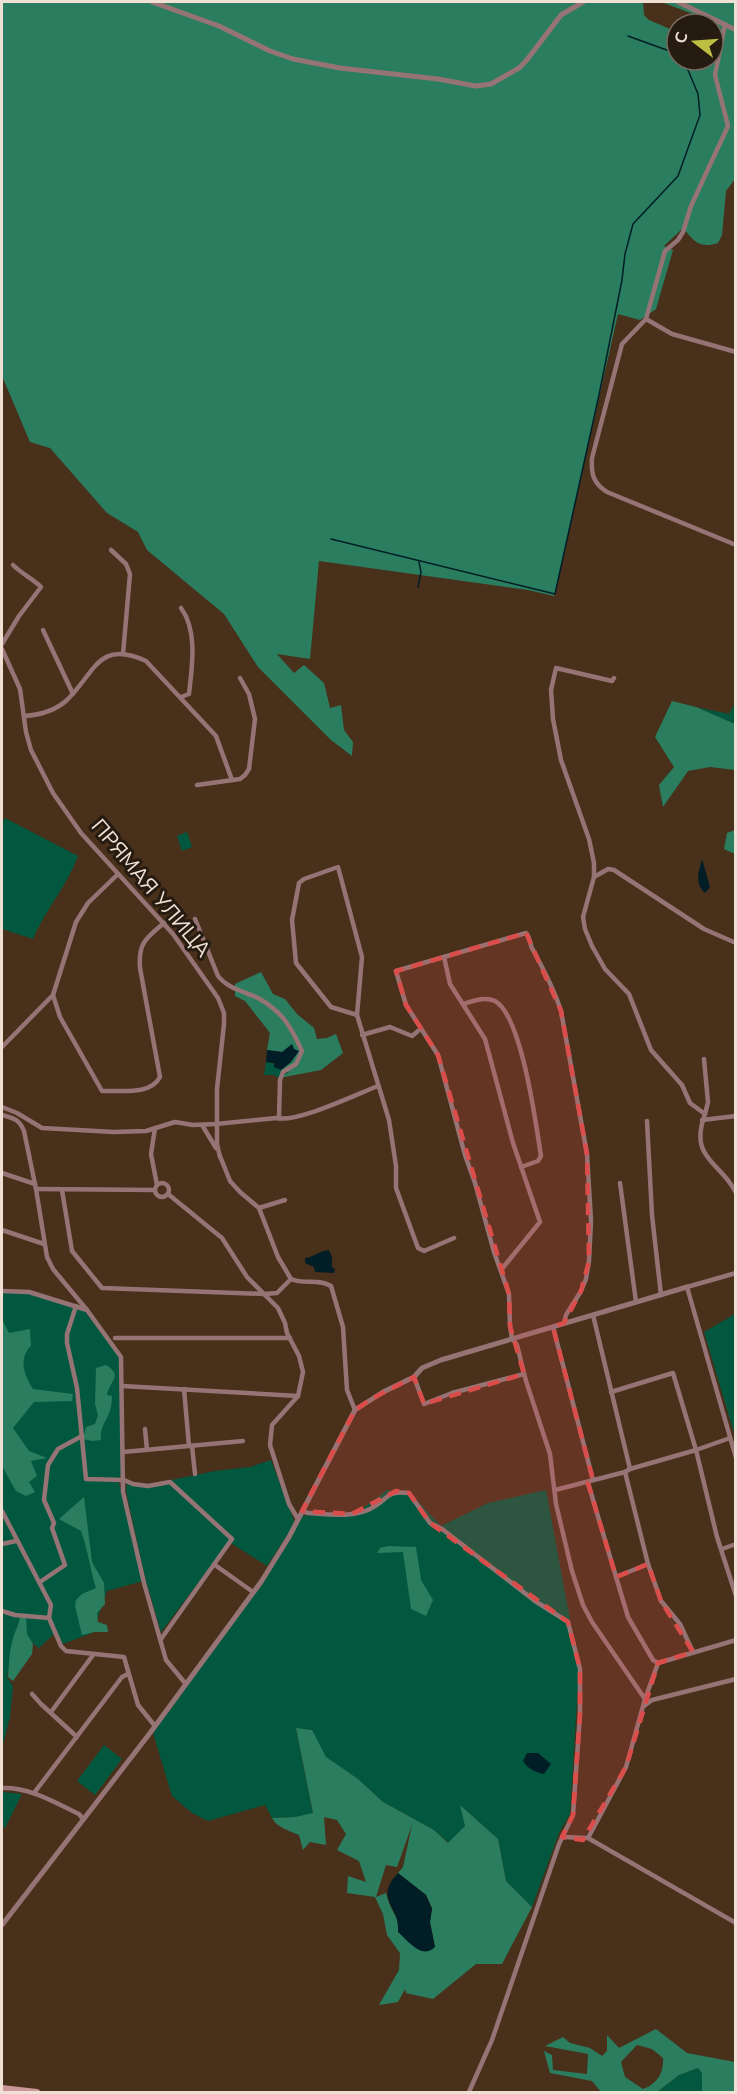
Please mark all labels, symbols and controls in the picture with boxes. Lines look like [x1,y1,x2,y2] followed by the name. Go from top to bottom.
[665,12,725,72] north arrow
[670,29,694,46] text: С
[85,813,217,963] street label: ПРЯМАЯ УЛИЦА

